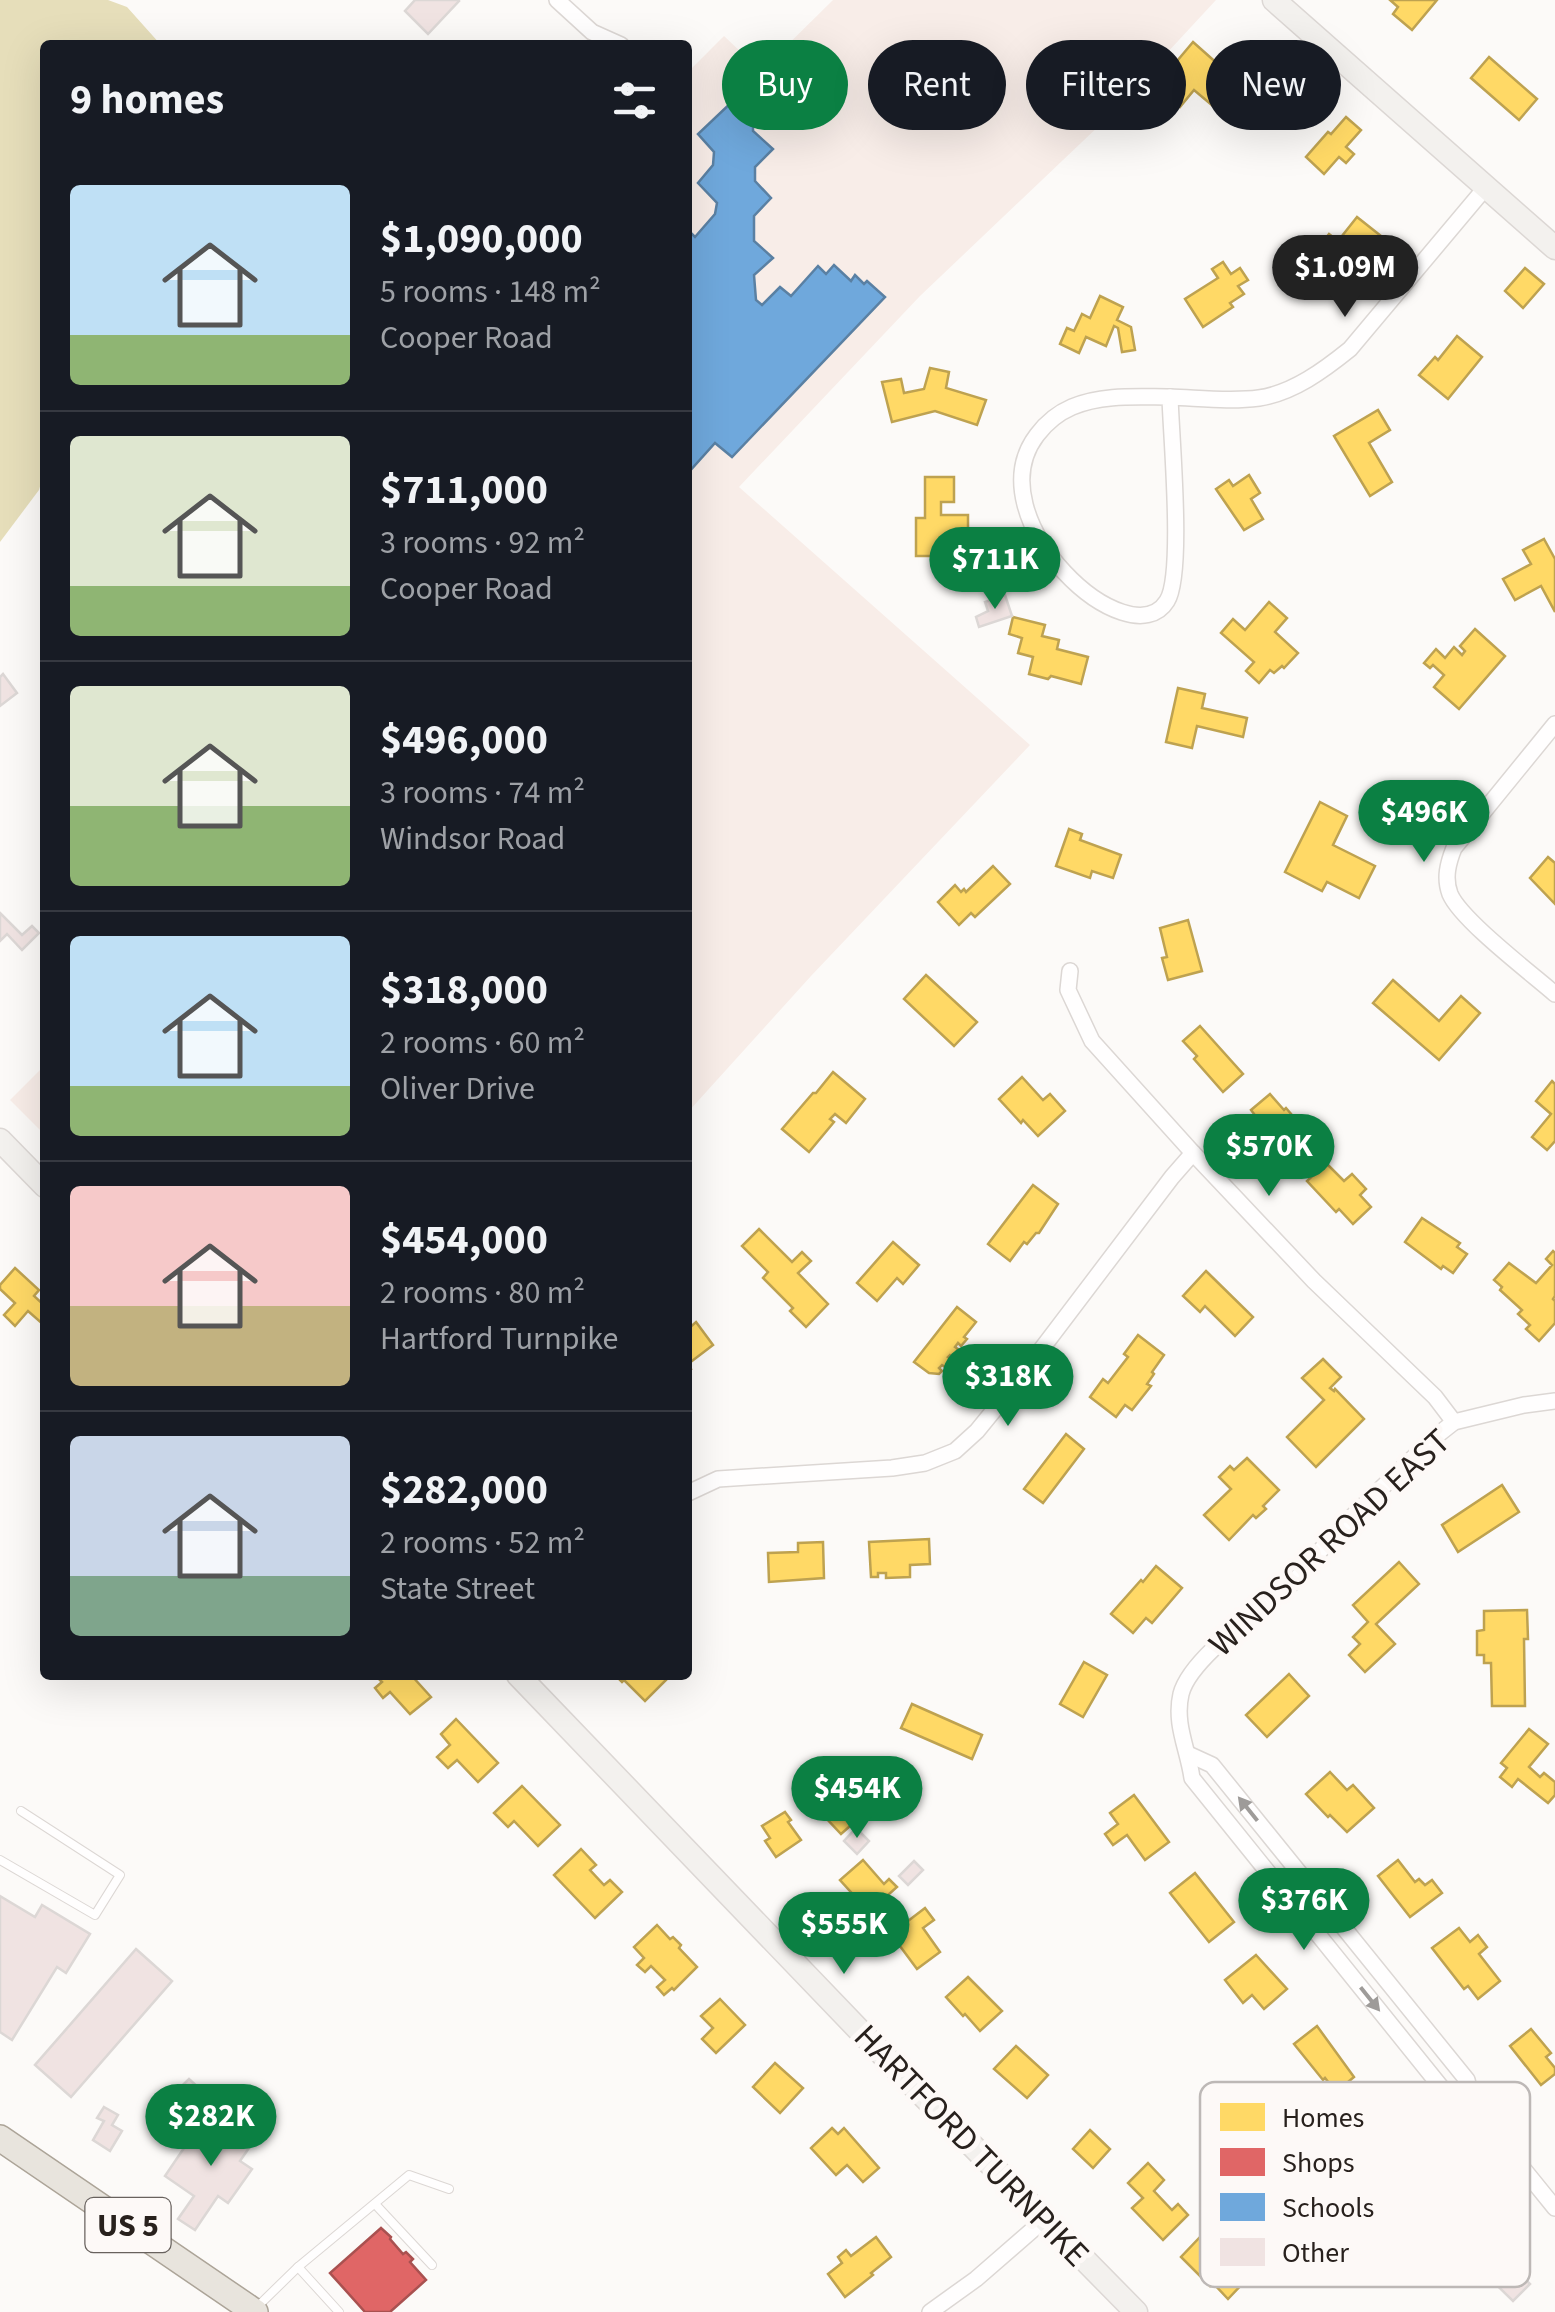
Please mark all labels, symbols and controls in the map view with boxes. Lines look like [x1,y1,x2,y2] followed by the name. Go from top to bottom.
[722,40,848,130] chip: Buy
[868,40,1006,130] chip: Rent
[1026,40,1186,130] chip: Filters
[1206,40,1341,130] chip: New
[70,70,224,130] text: 9 homes
[607,73,662,128] icon: filters
[380,209,583,269] text: $1,090,000
[150,225,270,345] icon: home
[1264,235,1426,320] pin: $1.09M
[1294,244,1396,290] text: $1.09M
[380,269,601,315] text: 5 rooms · 148 m²
[380,315,553,361] text: Cooper Road
[380,460,548,520] text: $711,000
[150,476,270,596] icon: home
[380,520,585,566] text: 3 rooms · 92 m²
[925,527,1065,612] pin: $711K
[951,536,1039,582] text: $711K
[380,566,553,612] text: Cooper Road
[380,710,548,770] text: $496,000
[150,726,270,846] icon: home
[380,770,585,816] text: 3 rooms · 74 m²
[1354,780,1494,865] pin: $496K
[1380,789,1468,835] text: $496K
[380,816,565,862] text: Windsor Road
[380,960,548,1020] text: $318,000
[150,976,270,1096] icon: home
[380,1020,585,1066] text: 2 rooms · 60 m²
[380,1066,535,1112] text: Oliver Drive
[1199,1114,1339,1199] pin: $570K
[1225,1123,1313,1169] text: $570K
[380,1210,548,1270] text: $454,000
[150,1226,270,1346] icon: home
[380,1270,585,1316] text: 2 rooms · 80 m²
[380,1316,618,1362] text: Hartford Turnpike
[938,1344,1078,1429] pin: $318K
[964,1353,1052,1399] text: $318K
[1198,1417,1462,1668] street label: WINDSOR ROAD EAST
[380,1460,548,1520] text: $282,000
[150,1476,270,1596] icon: home
[380,1520,585,1566] text: 2 rooms · 52 m²
[380,1566,535,1612] text: State Street
[787,1756,927,1841] pin: $454K
[813,1765,901,1811] text: $454K
[1238,1796,1259,1821] one-way arrow
[1234,1868,1374,1953] pin: $376K
[1260,1877,1348,1923] text: $376K
[774,1892,914,1977] pin: $555K
[800,1901,888,1947] text: $555K
[1359,1986,1380,2012] one-way arrow
[842,2013,1101,2278] street label: HARTFORD TURNPIKE
[1200,2082,1530,2287] legend
[141,2084,281,2169] pin: $282K
[167,2093,255,2139] text: $282K
[1282,2098,1364,2138] text: Homes
[1282,2143,1355,2183] text: Shops
[1282,2188,1374,2228] text: Schools
[86,2198,170,2252] road number: US 5
[1282,2233,1349,2273] text: Other

